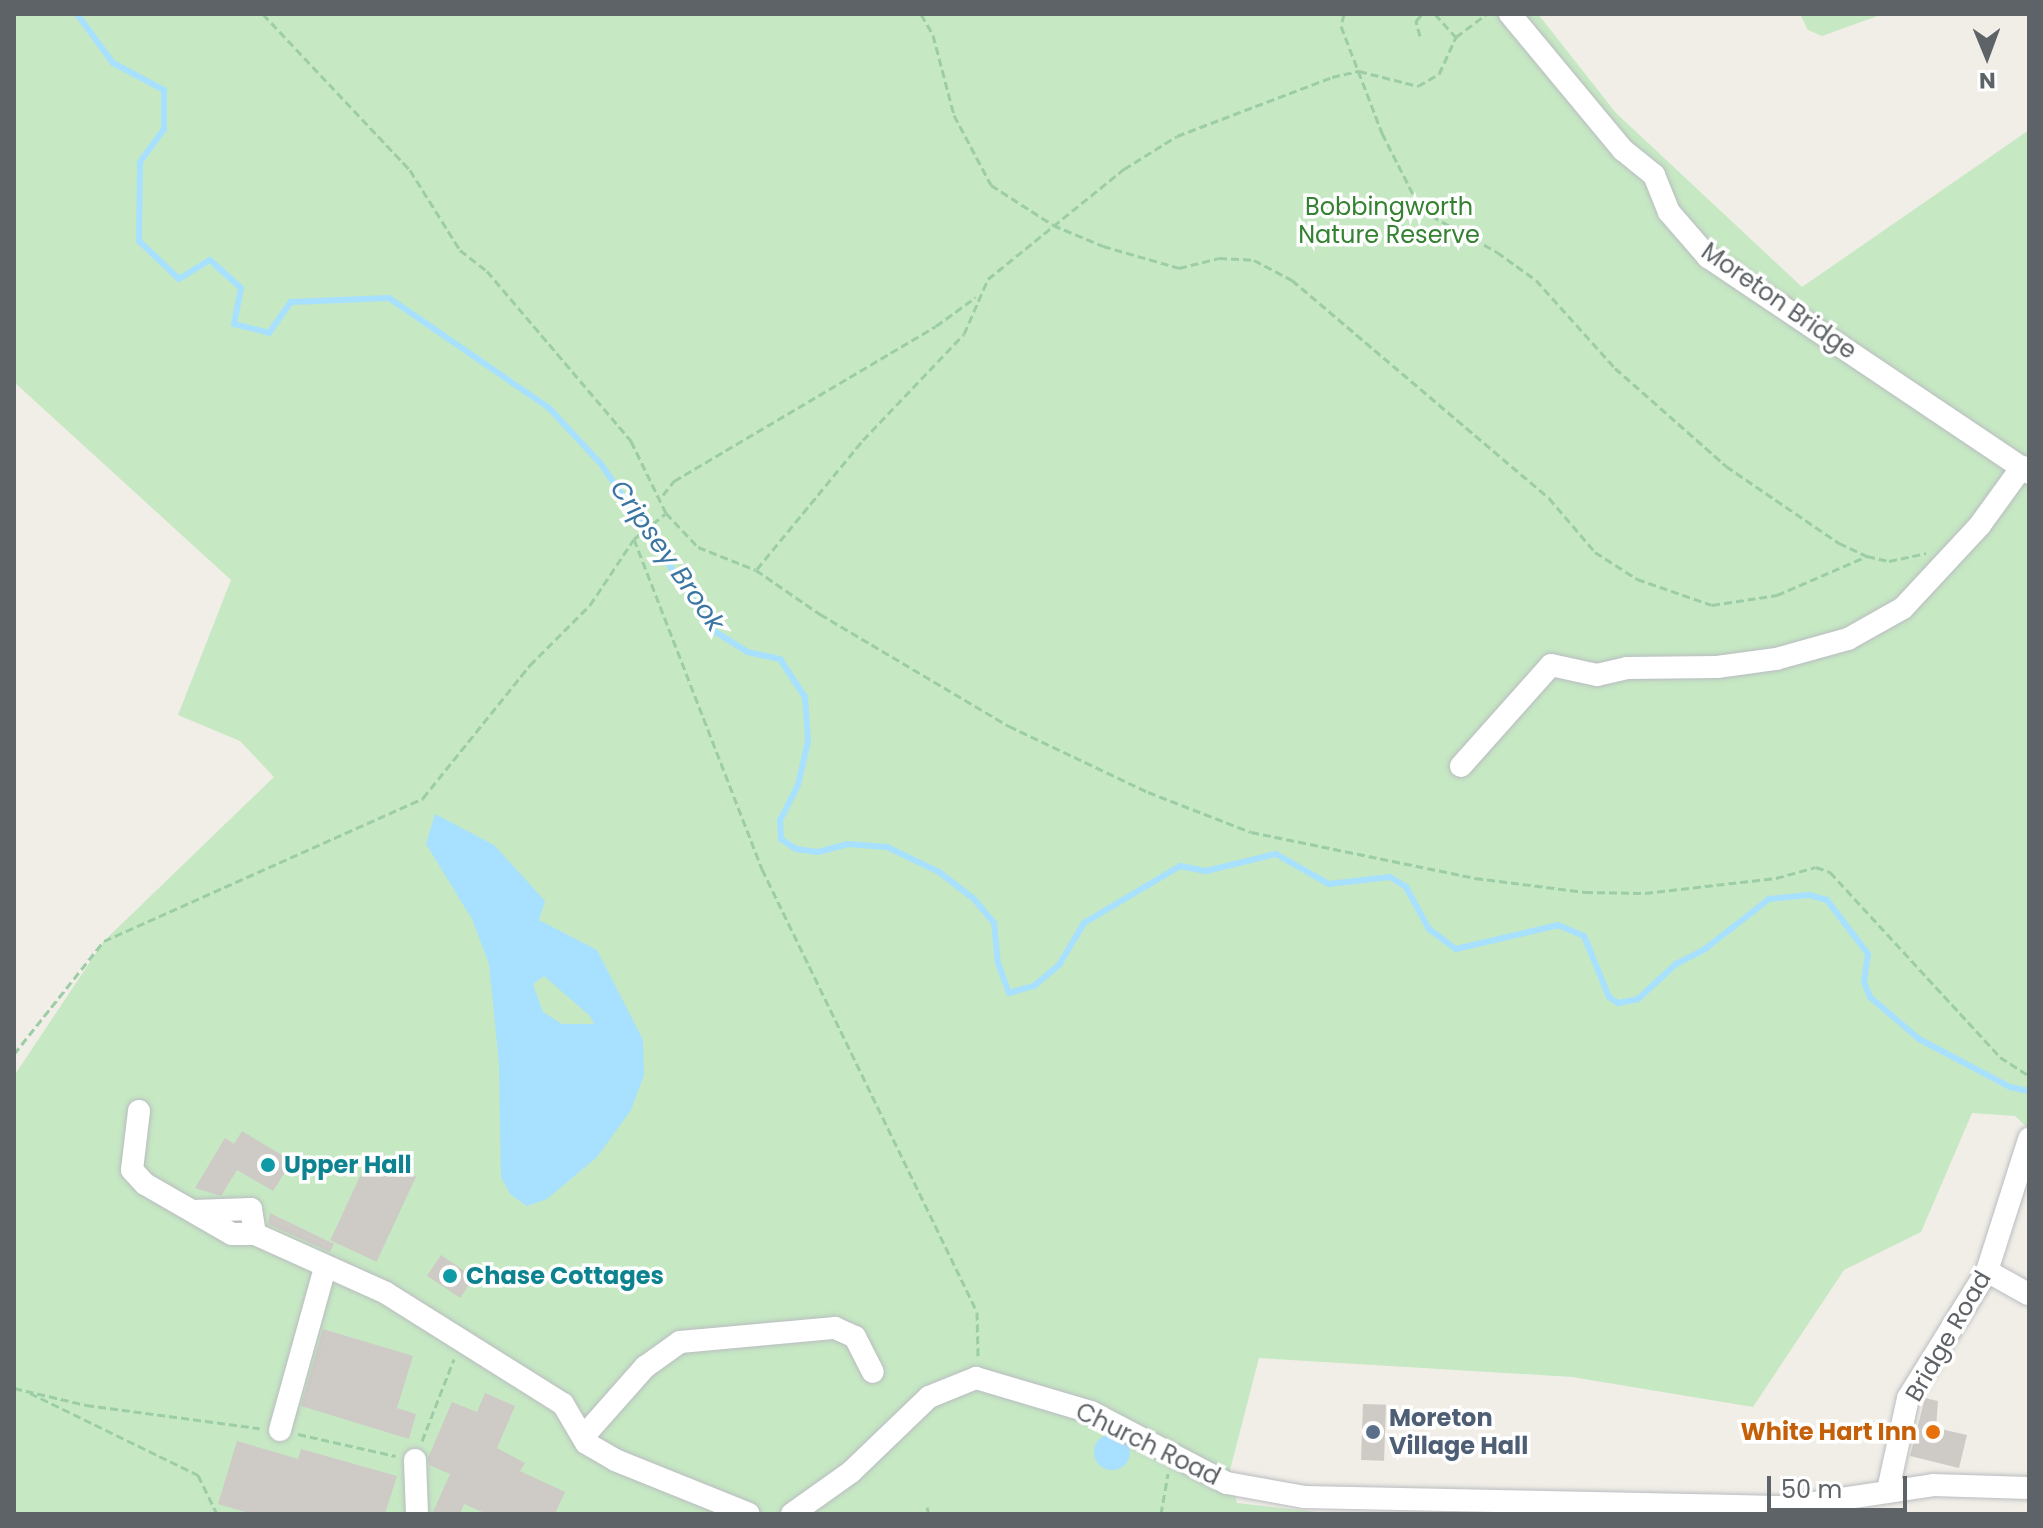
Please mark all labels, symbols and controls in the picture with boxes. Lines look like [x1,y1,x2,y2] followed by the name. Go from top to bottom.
[1947,16,2027,96] north arrow
[1979,65,1996,96] text: N
[1298,193,1480,249] park label: Bobbingworth Nature Reserve
[1696,237,1862,365] street label: Moreton Bridge
[603,474,731,638] water label: Cripsey Brook
[284,1151,412,1179] place label: Upper Hall
[259,1156,277,1174] marker: Upper Hall
[466,1262,664,1290] place label: Chase Cottages
[1899,1266,1997,1406] street label: Bridge Road
[441,1267,459,1285] marker: Chase Cottages
[1071,1397,1225,1491] street label: Church Road
[1389,1404,1528,1460] place label: Moreton Village Hall
[1741,1418,1917,1446] place label: White Hart Inn
[1364,1423,1382,1441] marker: Moreton Village Hall
[1924,1423,1942,1441] marker: White Hart Inn
[1771,1460,1911,1510] scale bar
[1781,1473,1842,1506] text: 50 m

